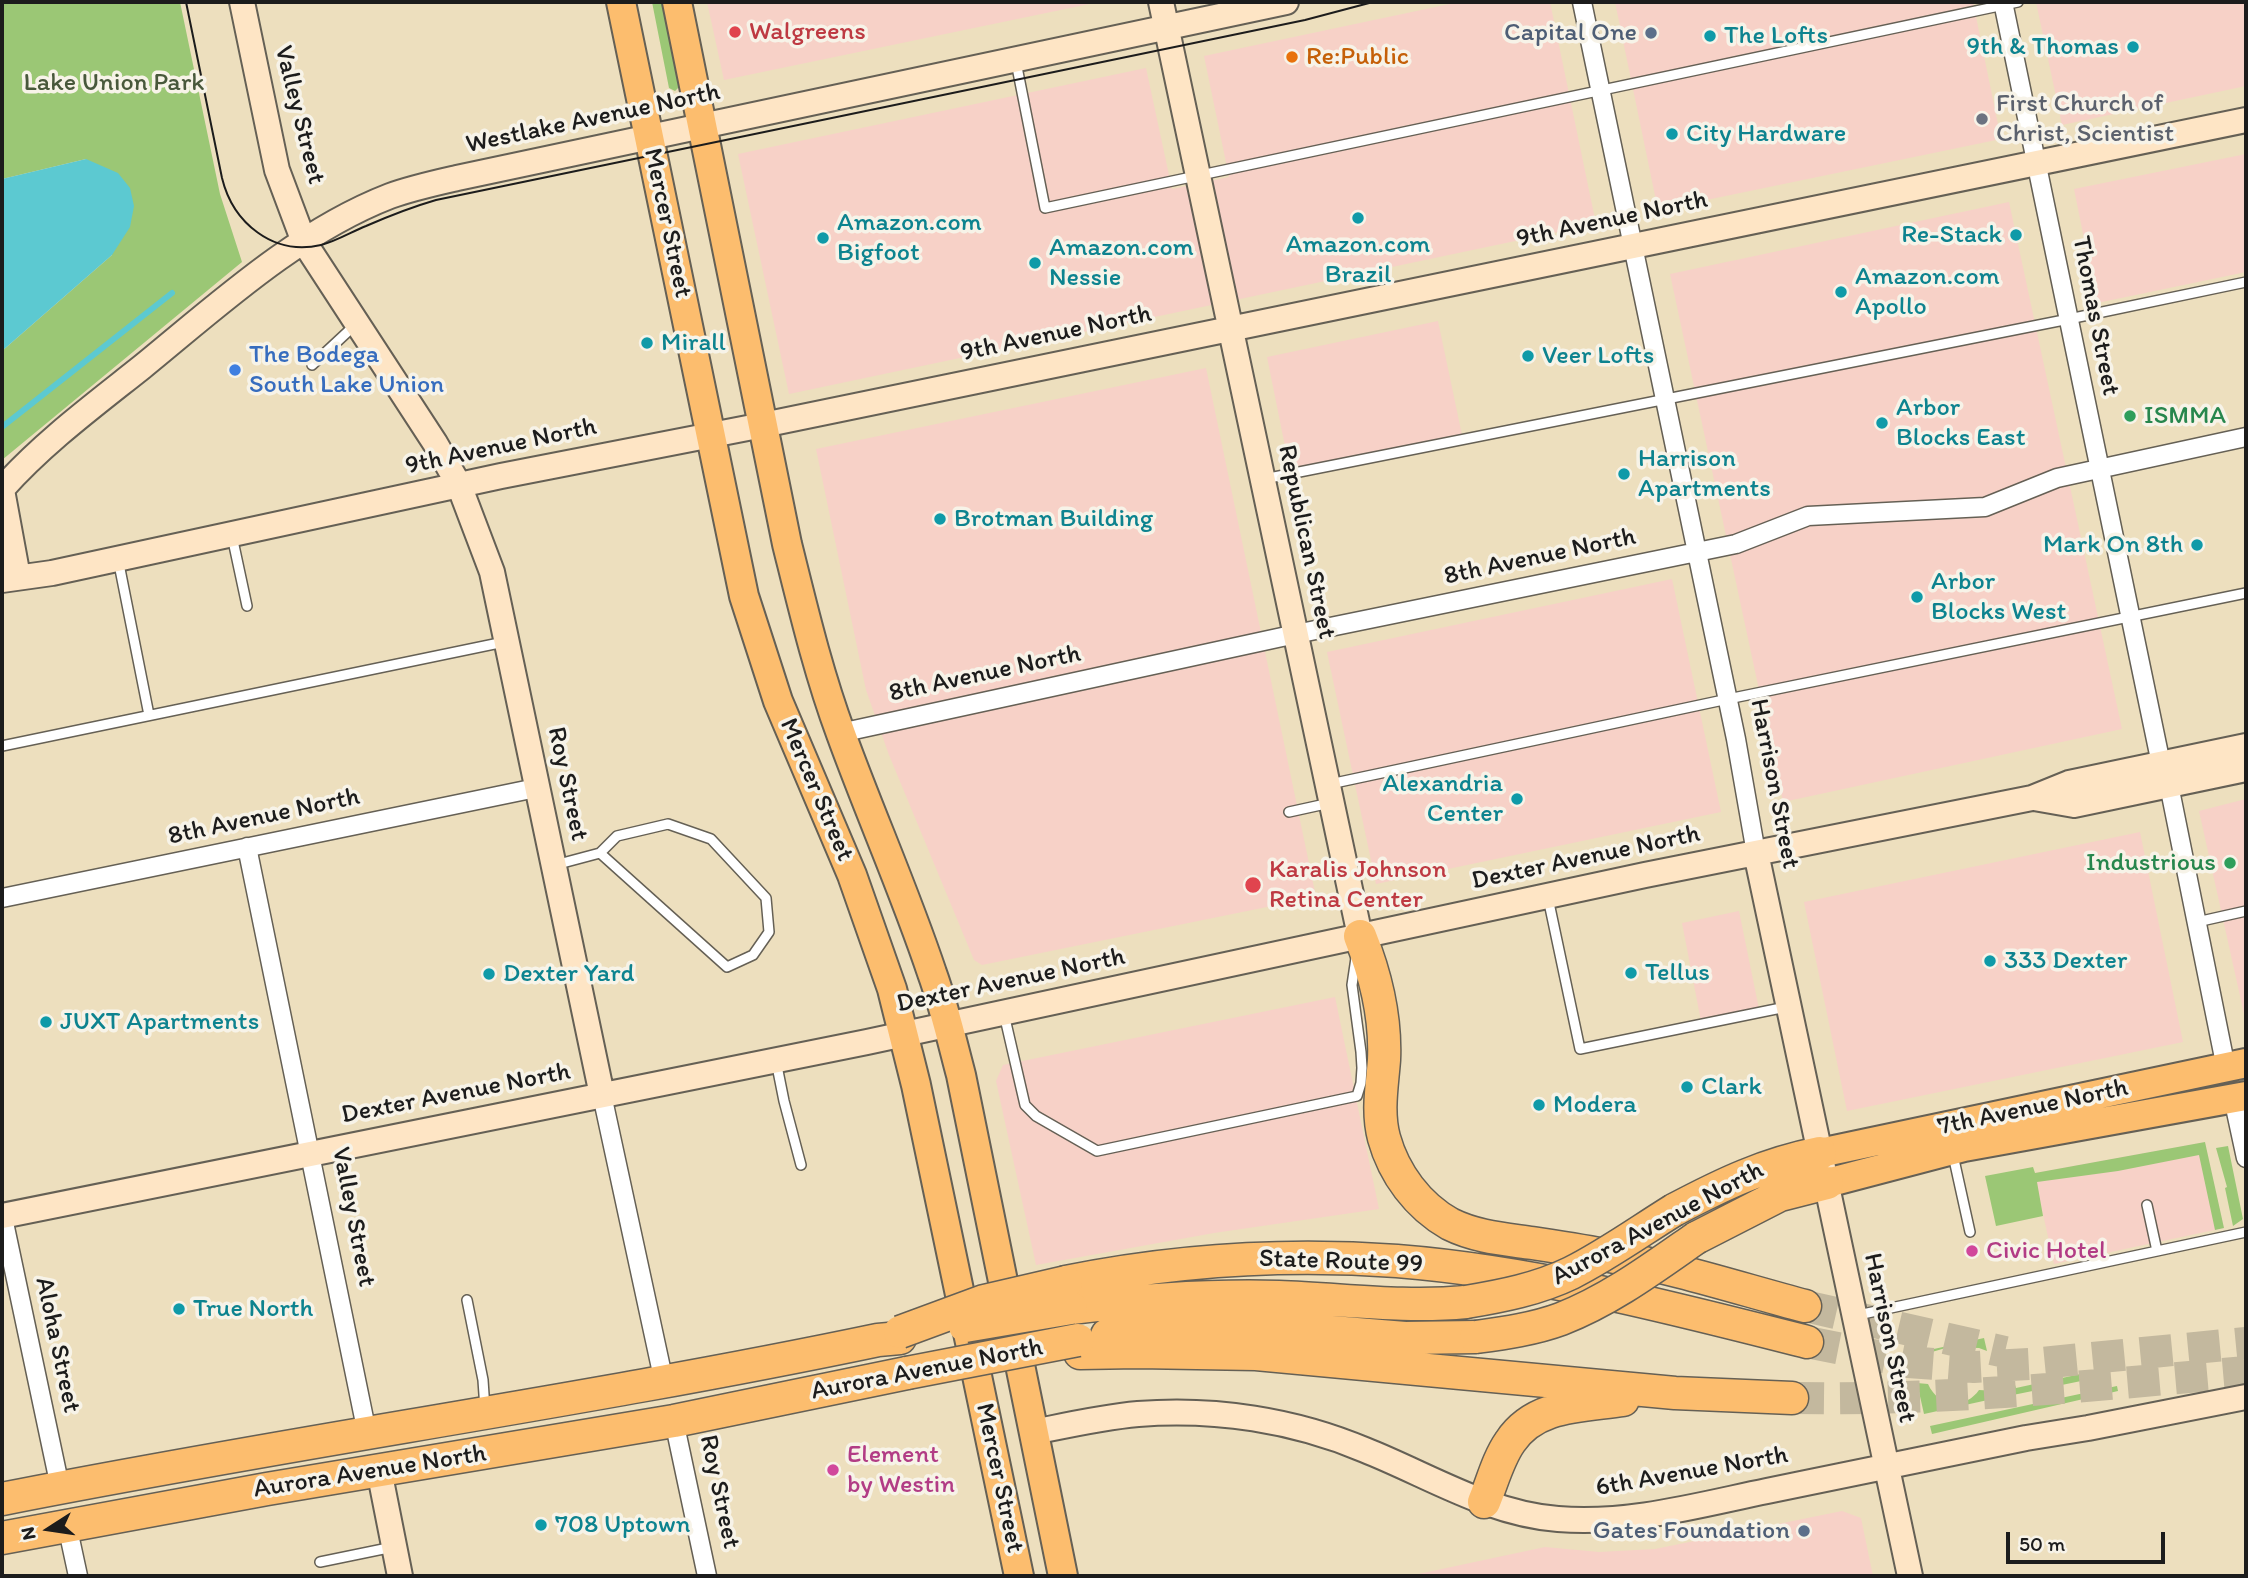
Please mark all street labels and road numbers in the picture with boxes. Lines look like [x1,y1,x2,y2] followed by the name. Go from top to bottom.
[267,42,331,188] street label: Valley Street
[463,77,723,161] street label: Westlake Avenue North
[636,145,698,301] street label: Mercer Street
[1514,185,1710,255] street label: 9th Avenue North
[2064,234,2126,398] street label: Thomas Street
[958,299,1154,369] street label: 9th Avenue North
[403,412,599,482] street label: 9th Avenue North
[1270,442,1342,642] street label: Republican Street
[1441,521,1639,593] street label: 8th Avenue North
[886,638,1084,710] street label: 8th Avenue North
[1742,696,1806,872] street label: Harrison Street
[772,714,860,866] street label: Mercer Street
[540,724,594,844] street label: Roy Street
[165,781,363,853] street label: 8th Avenue North
[1469,819,1703,897] street label: Dexter Avenue North
[894,942,1128,1020] street label: Dexter Avenue North
[339,1056,573,1132] street label: Dexter Avenue North
[1935,1073,2131,1143] street label: 7th Avenue North
[324,1144,382,1290] street label: Valley Street
[1547,1155,1769,1293] street label: Aurora Avenue North
[1258,1244,1424,1280] street label: State Route 99
[1856,1250,1922,1426] street label: Harrison Street
[27,1274,87,1416] street label: Aloha Street
[809,1332,1045,1408] street label: Aurora Avenue North
[968,1400,1030,1556] street label: Mercer Street
[692,1432,746,1552] street label: Roy Street
[251,1438,489,1506] street label: Aurora Avenue North
[1593,1440,1791,1504] street label: 6th Avenue North

